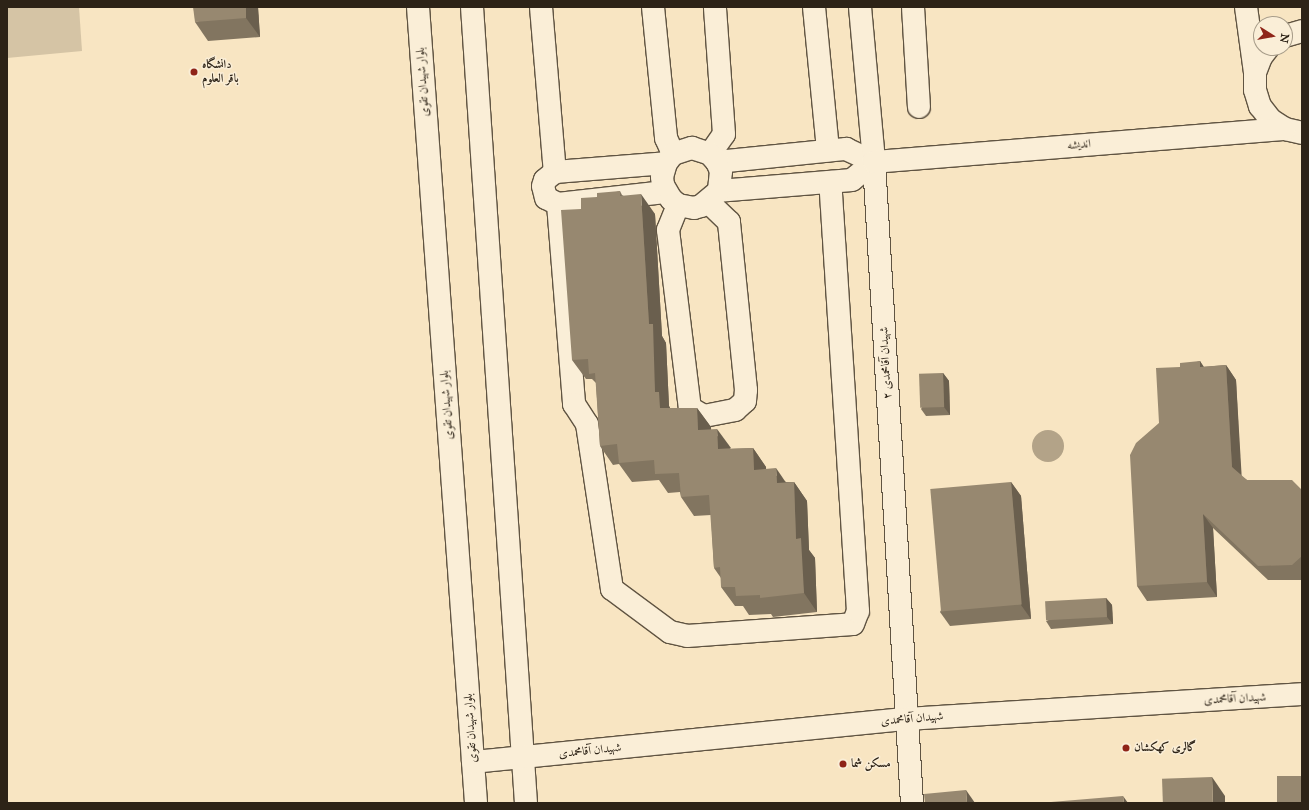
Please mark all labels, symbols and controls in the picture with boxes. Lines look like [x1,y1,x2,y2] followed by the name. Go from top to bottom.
[1253,16,1293,56] north arrow
[1277,32,1292,44] text: N
[413,47,433,117] street label: بلوار شهیدان تقوی
[202,58,239,86] place label: دانشگاه باقر العلوم
[189,67,199,77] marker: دانشگاه باقر العلوم
[1067,137,1091,153] street label: انديشه
[877,326,895,400] street label: شهیدان آقامحمدی ۲
[437,370,457,440] street label: بلوار شهیدان تقوی
[1203,690,1267,708] street label: شهیدان آقامحمدی
[461,693,481,763] street label: بلوار شهیدان تقوی
[880,709,944,729] street label: شهیدان آقامحمدی
[558,741,622,761] street label: شهیدان آقامحمدی
[1134,741,1196,755] place label: گالری کهکشان
[1121,743,1131,753] marker: گالری کهکشان
[851,757,891,771] place label: مسکن شما
[838,759,848,769] marker: مسکن شما

